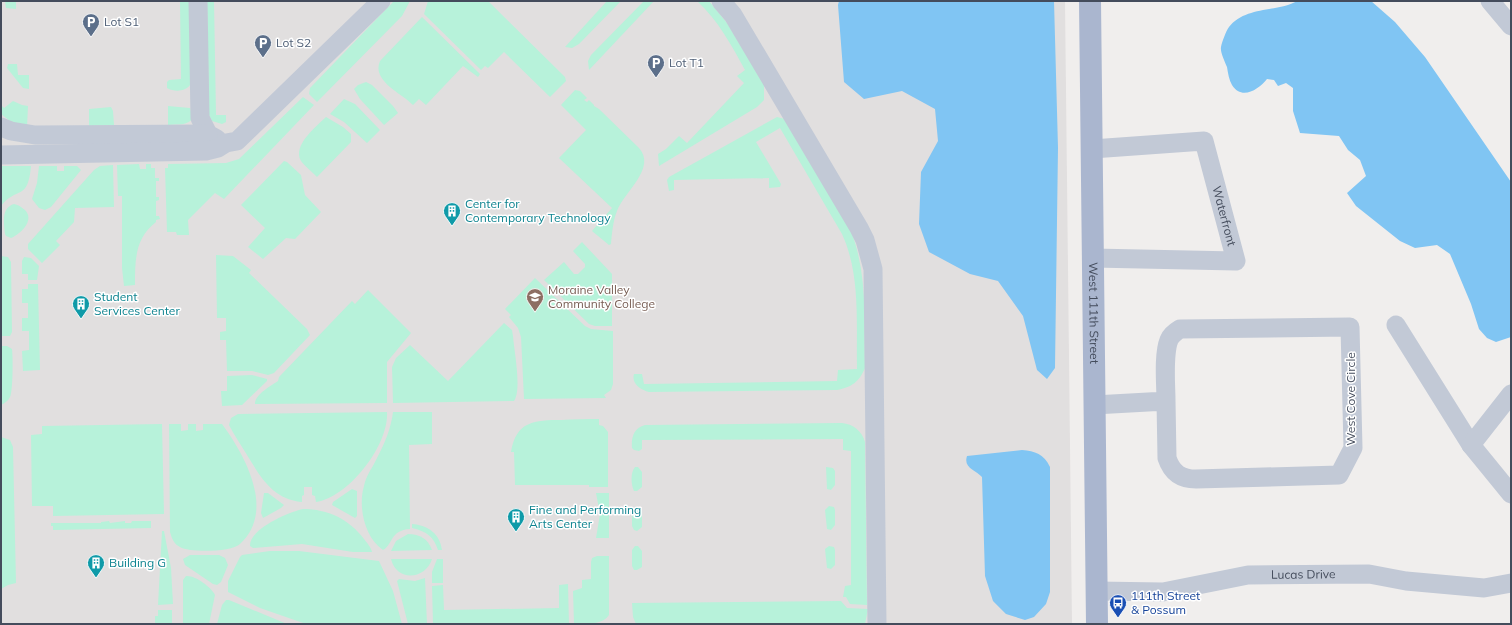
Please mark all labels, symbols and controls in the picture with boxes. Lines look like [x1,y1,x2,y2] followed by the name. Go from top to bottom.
[81,12,101,37] parking icon: Lot S1
[104,14,139,29] place label: Lot S1
[253,33,273,58] parking icon: Lot S2
[276,35,311,50] place label: Lot S2
[646,53,666,78] parking icon: Lot T1
[669,55,704,70] place label: Lot T1
[1209,184,1240,248] street label: Waterfront
[465,196,611,225] place label: Center for Contemporary Technology
[442,201,462,226] building icon: Center for Contemporary Technology
[1086,262,1102,364] street label: West 111th Street
[548,282,655,311] place label: Moraine Valley Community College
[525,287,545,312] school or university icon: Moraine Valley Community College
[94,289,180,318] place label: Student Services Center
[71,294,91,319] building icon: Student Services Center
[1343,352,1358,446] street label: West Cove Circle
[529,502,641,531] place label: Fine and Performing Arts Center
[506,507,526,532] building icon: Fine and Performing Arts Center
[86,553,106,578] building icon: Building G
[109,555,166,570] place label: Building G
[1271,566,1336,582] street label: Lucas Drive
[1131,588,1200,617] place label: 111th Street & Possum
[1108,593,1128,618] bus stop icon: 111th Street & Possum

